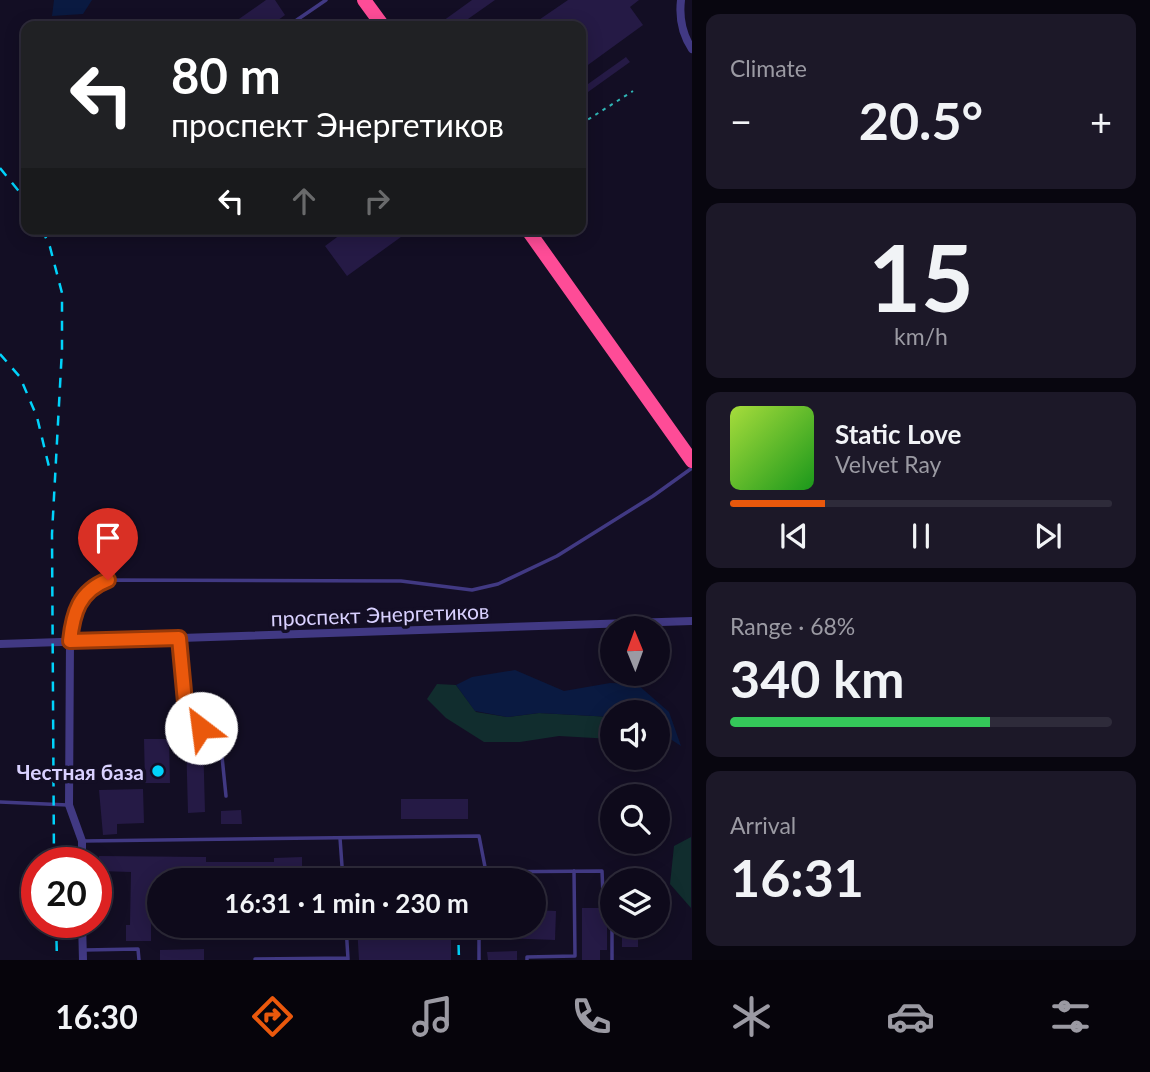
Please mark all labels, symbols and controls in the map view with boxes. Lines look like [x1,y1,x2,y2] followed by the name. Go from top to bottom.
[171,46,281,104] text: 80 m
[56,49,147,140] icon: left
[730,54,807,82] text: Climate
[859,89,983,151] text: 20.5°
[730,98,752,144] text: −
[1090,98,1112,144] text: +
[171,105,504,144] text: проспект Энергетиков
[212,182,250,220] icon: left
[285,182,323,220] icon: ahead
[358,182,396,220] icon: right
[868,222,974,331] text: 15
[894,322,948,350] text: km/h
[835,418,962,450] text: Static Love
[835,450,941,478] text: Velvet Ray
[78,508,138,580] pin
[775,517,813,555] icon: previous
[902,517,940,555] icon: pause
[1029,517,1067,555] icon: next
[89,519,127,557] icon: arrive
[270,598,490,630] street label: проспект Энергетиков
[730,612,855,640] text: Range · 68%
[600,616,670,686] north arrow
[600,616,670,938] map controls
[730,647,904,709] text: 340 km
[164,691,238,765] position arrow
[600,700,670,770] button: sound
[16,759,144,784] place label: Честная база
[150,763,166,779] marker: Честная база
[600,784,670,854] button: search
[730,811,796,839] text: Arrival
[730,846,864,908] text: 16:31
[21,847,112,938] speed limit sign: 20
[600,868,670,938] button: layers
[224,887,469,919] text: 16:31 · 1 min · 230 m
[248,992,297,1041] icon: directions
[408,992,457,1041] icon: music
[567,992,616,1041] icon: phone
[727,992,776,1041] icon: climate
[886,992,935,1041] icon: car
[1046,992,1095,1041] icon: filters
[55,997,138,1036] text: 16:30

